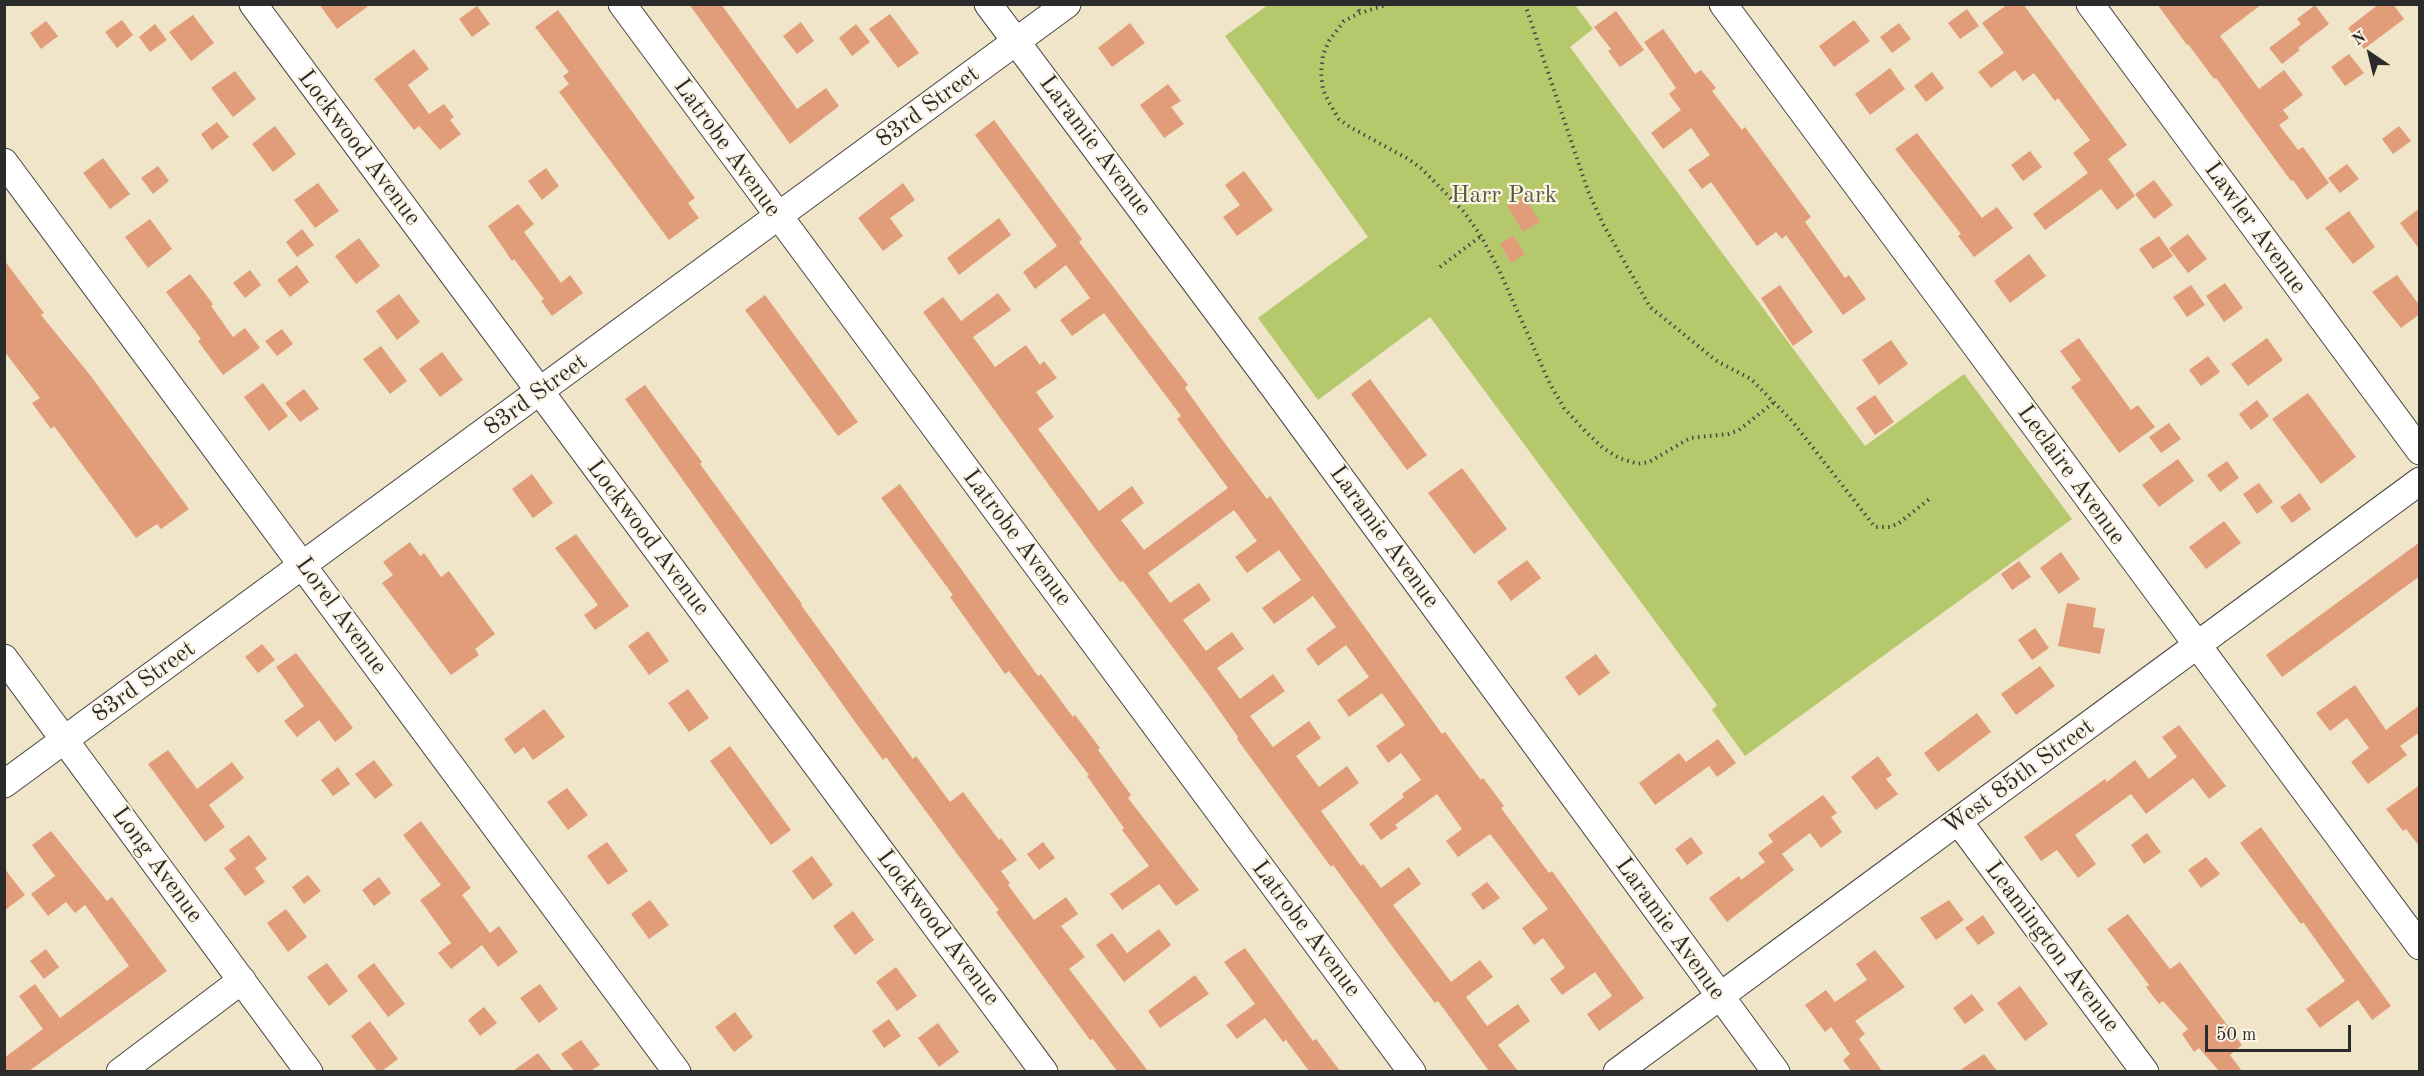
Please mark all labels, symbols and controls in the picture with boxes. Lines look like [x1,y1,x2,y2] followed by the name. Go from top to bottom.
[2340,24,2400,84] north arrow
[2350,29,2369,49] text: N
[871,60,985,154] street label: 83rd Street
[291,64,427,232] street label: Lockwood Avenue
[1033,70,1157,222] street label: Laramie Avenue
[667,73,787,223] street label: Latrobe Avenue
[2197,156,2313,300] street label: Lawler Avenue
[1451,182,1557,210] park label: Harr Park
[479,348,593,442] street label: 83rd Street
[2010,399,2132,551] street label: Leclaire Avenue
[580,454,716,622] street label: Lockwood Avenue
[1323,460,1445,614] street label: Laramie Avenue
[956,464,1078,612] street label: Latrobe Avenue
[289,552,393,680] street label: Lorel Avenue
[87,635,201,729] street label: 83rd Street
[1938,713,2100,841] street label: West 85th Street
[105,801,209,929] street label: Long Avenue
[870,844,1006,1012] street label: Lockwood Avenue
[1609,852,1731,1006] street label: Laramie Avenue
[1245,855,1367,1003] street label: Latrobe Avenue
[1978,856,2126,1038] street label: Leamington Avenue
[2208,1013,2354,1051] scale bar
[2216,1026,2256,1044] text: 50 m

